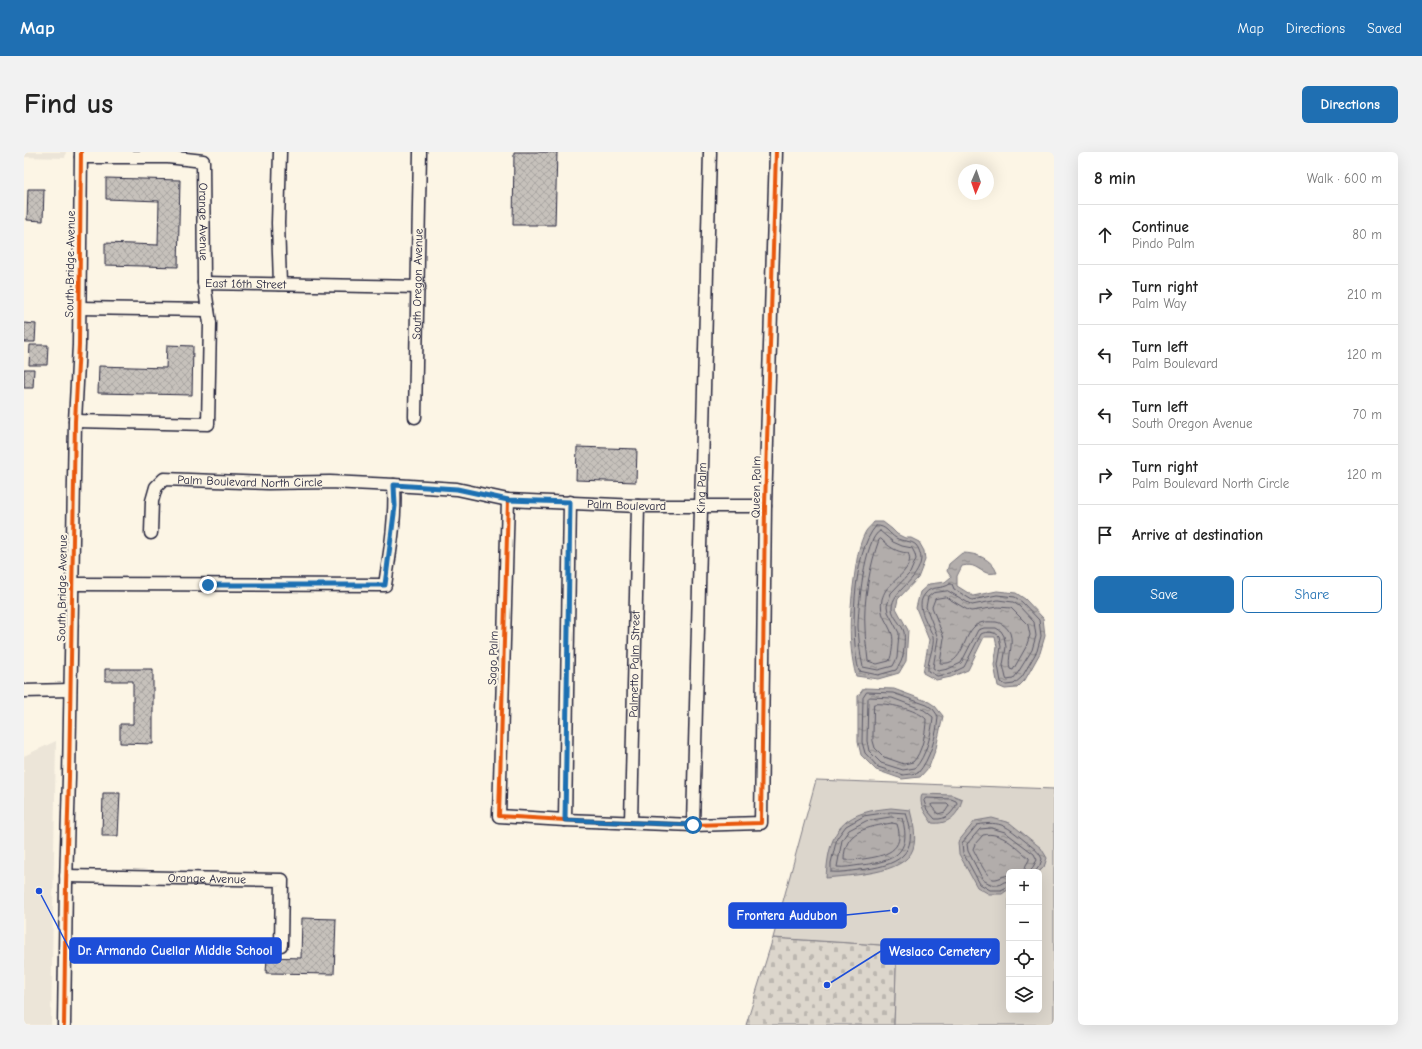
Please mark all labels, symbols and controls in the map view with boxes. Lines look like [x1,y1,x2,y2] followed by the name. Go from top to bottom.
[20,17,55,39] text: Map
[1237,20,1264,37] text: Map
[1286,20,1345,37] text: Directions
[1367,20,1402,37] text: Saved
[1302,86,1398,123] button: Directions
[24,88,113,120] text: Find us
[958,164,994,200] north arrow
[1094,169,1136,188] text: 8 min
[1307,171,1382,186] text: Walk · 600 m
[196,183,211,261] street label: Orange Avenue
[62,210,78,318] street label: South Bridge Avenue
[1132,218,1189,236] text: Continue
[1094,224,1116,246] icon: ahead
[1352,227,1382,242] text: 80 m
[409,228,426,340] street label: South Oregon Avenue
[1132,236,1195,251] text: Pindo Palm
[205,276,287,292] street label: East 16th Street
[1132,278,1198,296] text: Turn right
[1094,284,1116,306] icon: right
[1347,287,1382,302] text: 210 m
[1132,296,1186,311] text: Palm Way
[1132,338,1188,356] text: Turn left
[1094,344,1116,366] icon: left
[1347,347,1382,362] text: 120 m
[1132,356,1218,371] text: Palm Boulevard
[1132,398,1188,416] text: Turn left
[1094,404,1116,426] icon: left
[1353,407,1382,422] text: 70 m
[1132,416,1252,431] text: South Oregon Avenue
[748,456,764,518] street label: Queen Palm
[1132,458,1198,476] text: Turn right
[694,462,709,514] street label: King Palm
[1094,464,1116,486] icon: right
[1347,467,1382,482] text: 120 m
[177,473,323,490] street label: Palm Boulevard North Circle
[1132,476,1289,491] text: Palm Boulevard North Circle
[587,497,666,513] street label: Palm Boulevard
[1094,524,1116,546] icon: arrive
[1132,526,1263,544] text: Arrive at destination
[54,534,70,642] street label: South Bridge Avenue
[199,576,217,594] route end
[1094,576,1234,613] button: Save
[1242,576,1382,613] button: Share
[626,610,643,718] street label: Palmetto Palm Street
[485,630,501,685] street label: Sago Palm
[684,816,702,834] route start
[1006,869,1042,1013] map controls
[1006,869,1042,905] button: +
[168,871,246,886] street label: Orange Avenue
[729,903,846,928] callout: Frontera Audubon
[1006,905,1042,941] button: −
[737,908,837,923] text: Frontera Audubon
[70,938,281,963] callout: Dr. Armando Cuellar Middle School
[881,939,999,964] callout: Weslaco Cemetery
[1006,941,1042,977] button: locate
[78,943,273,958] text: Dr. Armando Cuellar Middle School
[889,944,991,959] text: Weslaco Cemetery
[1006,977,1042,1013] button: layers

